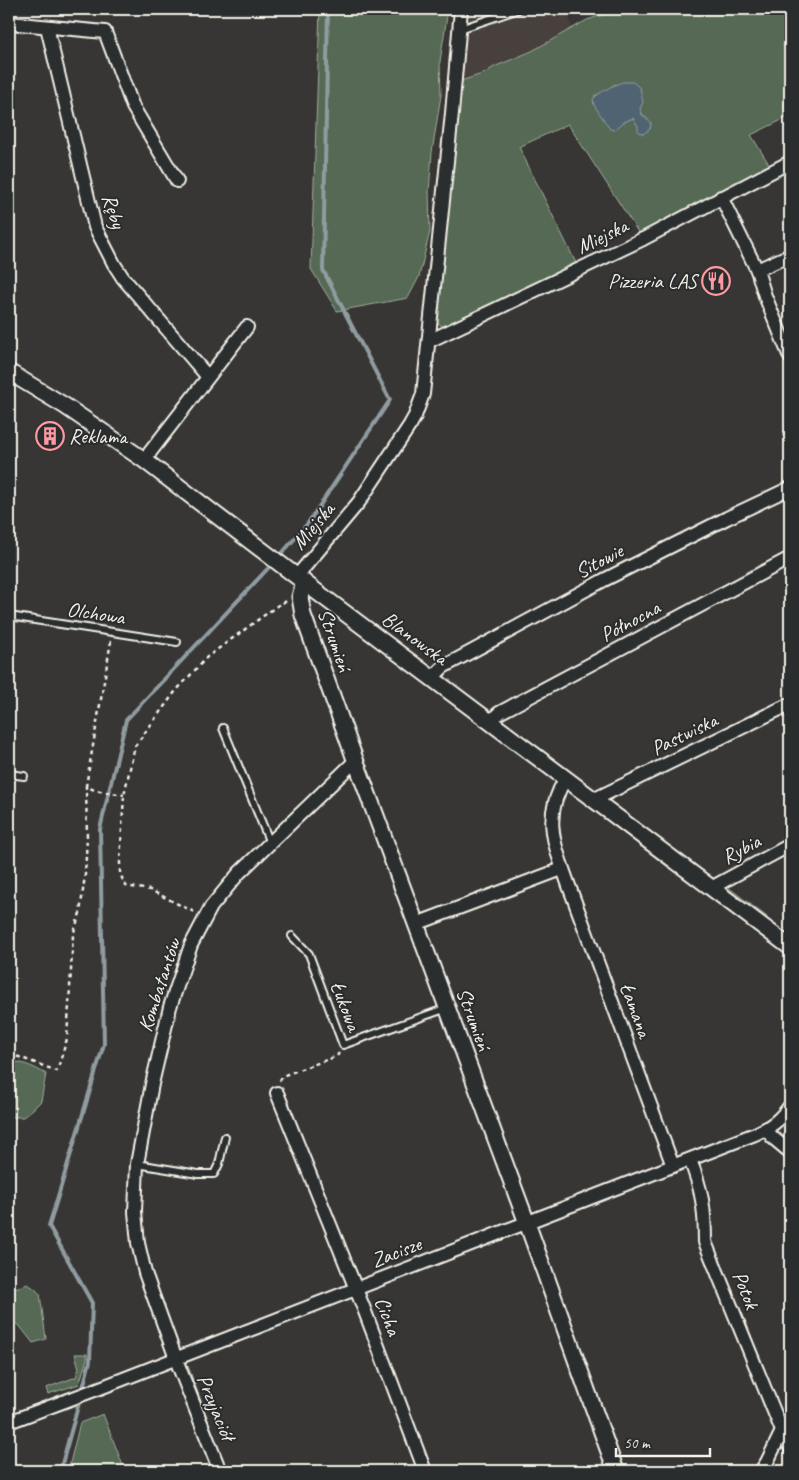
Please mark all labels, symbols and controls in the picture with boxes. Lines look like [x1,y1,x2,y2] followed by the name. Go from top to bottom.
[96,191,132,233] street label: Ręby
[572,211,634,259] street label: Miejska
[701,266,731,296] restaurant icon: Pizzeria LAS
[608,268,700,294] place label: Pizzeria LAS
[35,421,65,451] building icon: Reklama
[69,423,129,449] place label: Reklama
[286,495,342,555] street label: Miejska
[571,537,629,584] street label: Sitowie
[596,594,666,648] street label: Północna
[65,596,128,631] street label: Olchowa
[312,605,358,676] street label: Strumień
[377,605,455,672] street label: Blanowska
[647,706,723,761] street label: Pastwiska
[717,827,766,870] street label: Rybia
[132,933,187,1035] street label: Kombatantów
[325,977,368,1037] street label: Łukowa
[614,979,659,1043] street label: Łamana
[451,984,498,1055] street label: Strumień
[367,1230,426,1273] street label: Zacisze
[727,1267,766,1314] street label: Potok
[369,1293,408,1340] street label: Cicha
[191,1371,242,1447] street label: Przyjaciół
[616,1425,710,1457] scale bar
[624,1434,651,1453] text: 50 m

